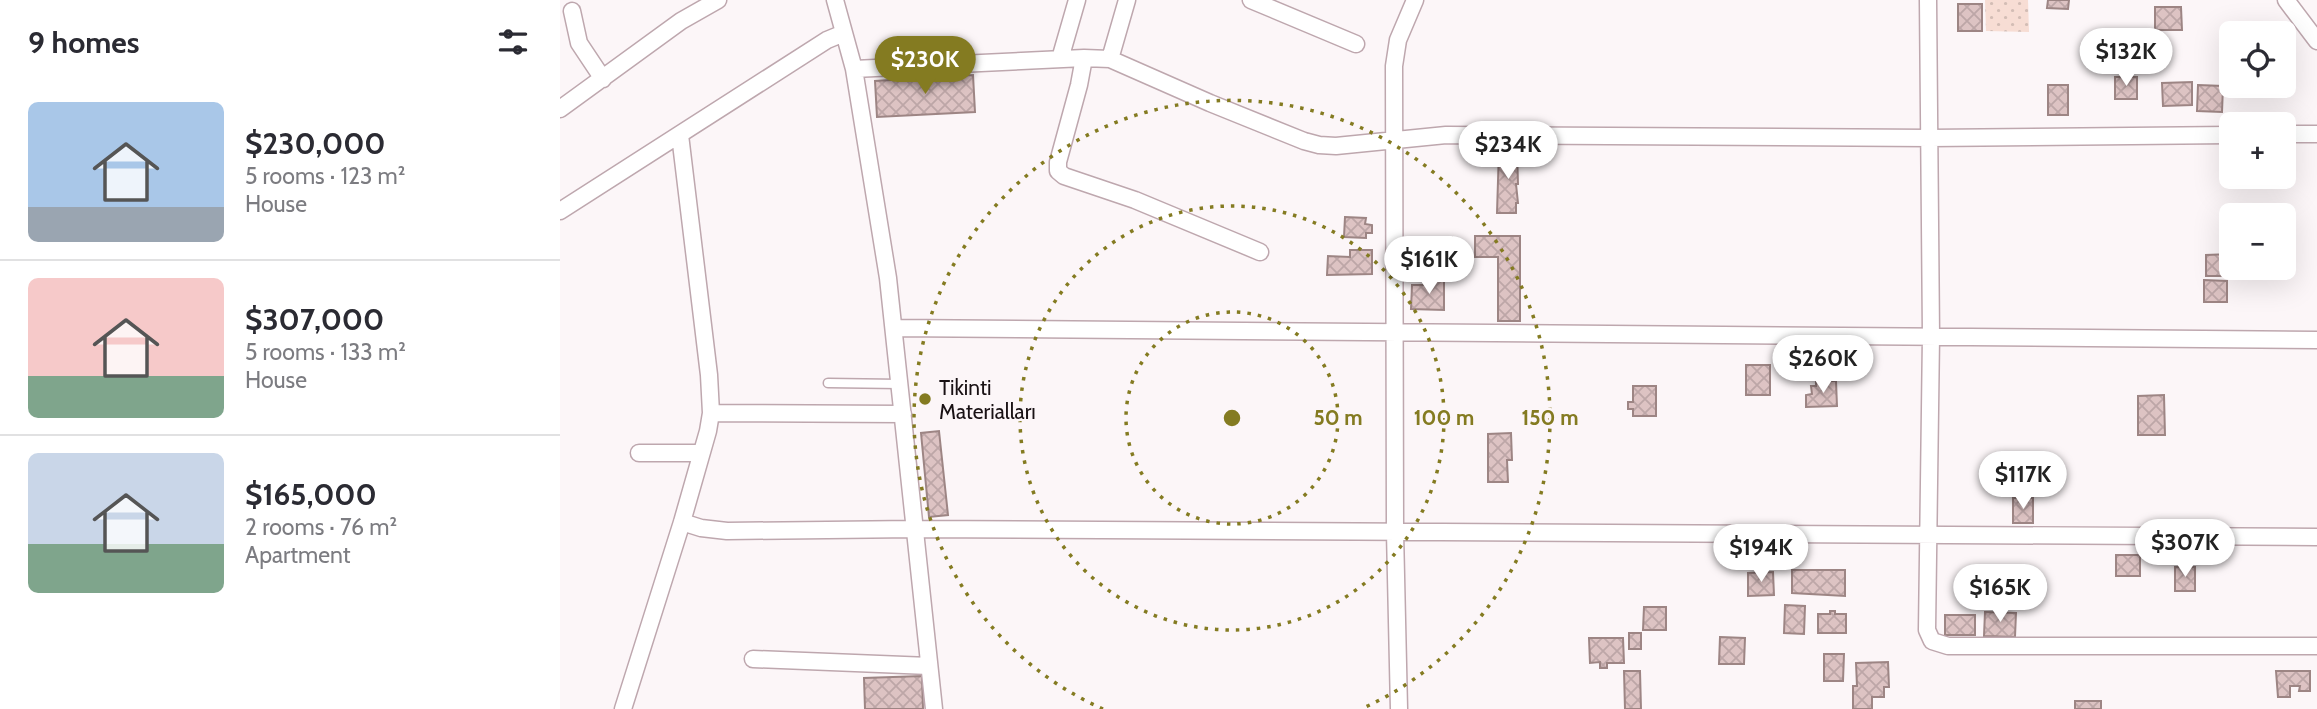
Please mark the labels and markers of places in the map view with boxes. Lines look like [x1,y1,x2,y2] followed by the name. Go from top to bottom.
[2077,28,2175,88] pin: $132K
[876,36,974,96] pin: $230K
[1459,122,1557,181] pin: $234K
[1380,236,1478,296] pin: $161K
[1774,336,1872,395] pin: $260K
[939,375,1036,424] place label: Tikinti Materialları
[917,391,933,407] marker: Tikinti Materialları
[1220,406,1244,430] centre of rings
[1974,452,2072,511] pin: $117K
[2136,520,2234,579] pin: $307K
[1712,524,1810,584] pin: $194K
[1951,564,2049,624] pin: $165K

